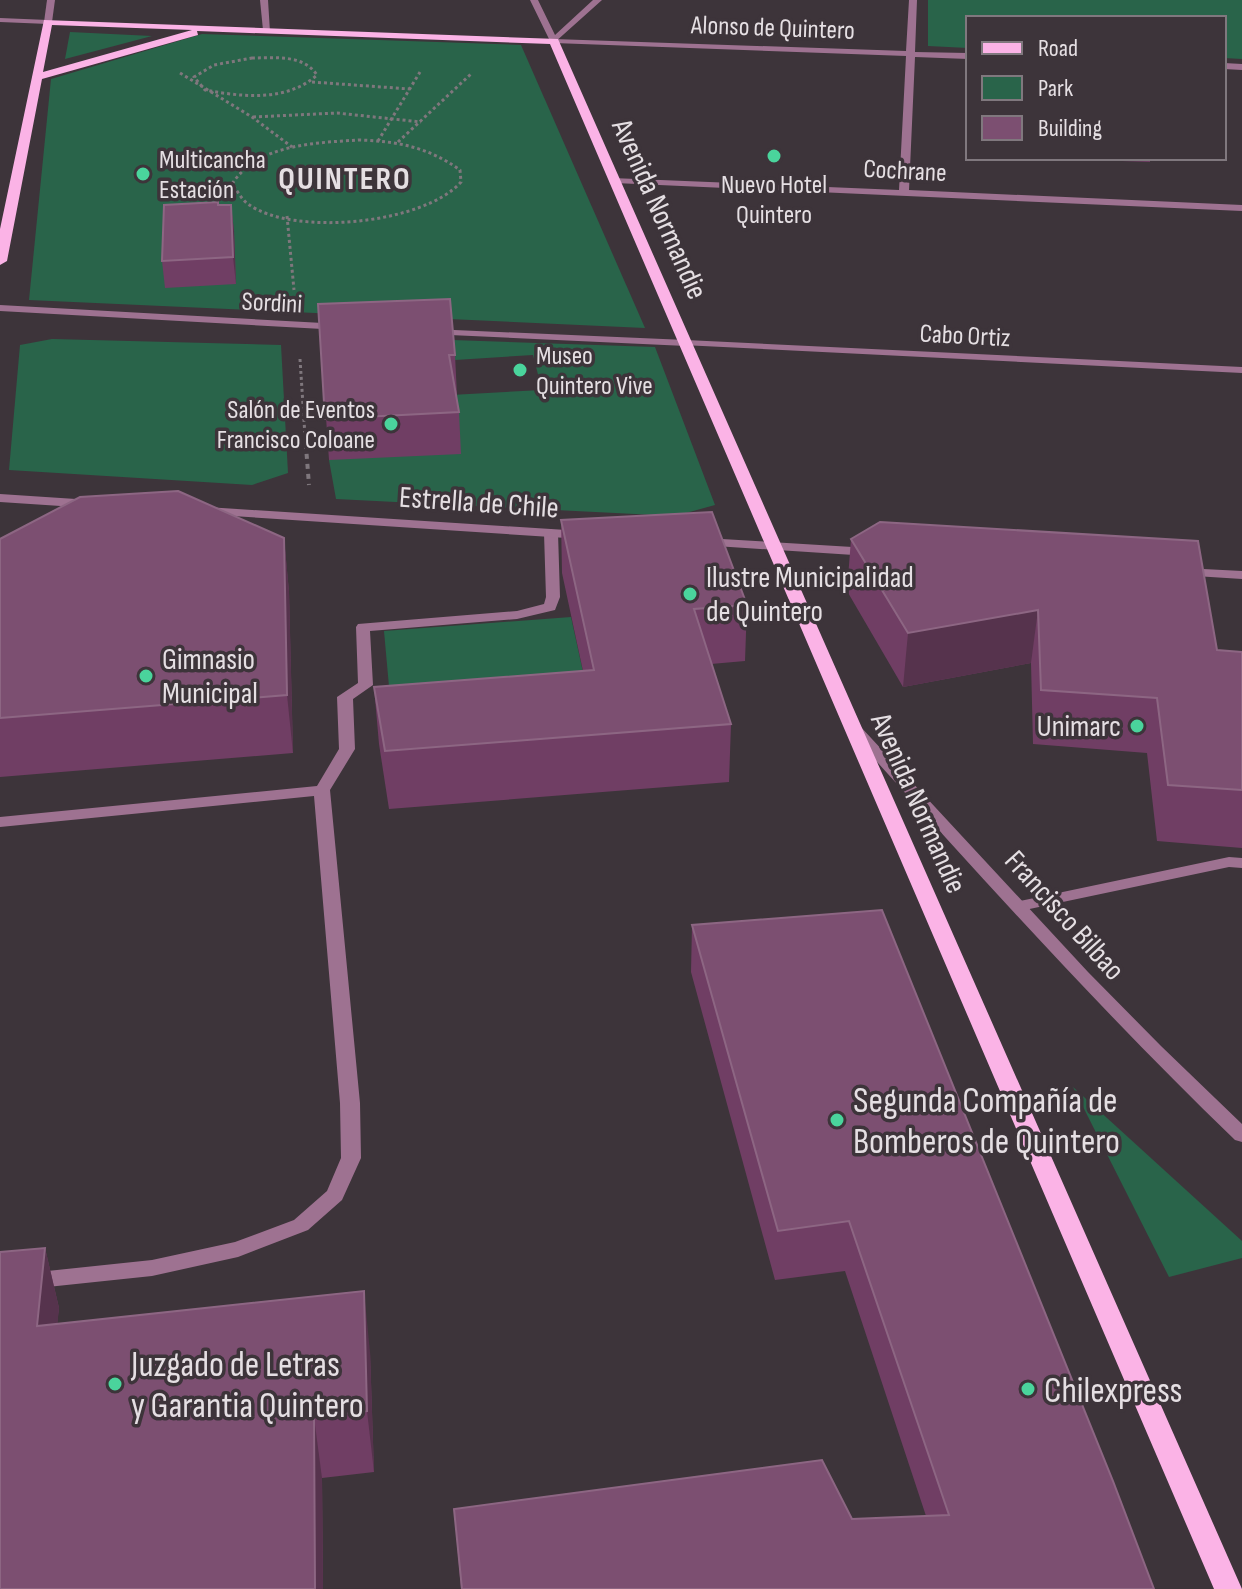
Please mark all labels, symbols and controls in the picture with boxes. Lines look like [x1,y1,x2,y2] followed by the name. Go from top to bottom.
[690,10,855,47] street label: Alonso de Quintero
[966,16,1226,160] legend
[1038,34,1078,63] text: Road
[1038,74,1073,103] text: Park
[603,113,715,305] street label: Avenida Normandie
[1038,114,1102,143] text: Building
[159,145,266,206] place label: Multicancha Estación
[765,147,783,165] marker: Nuevo Hotel Quintero
[862,154,947,189] street label: Cochrane
[278,160,412,199] district label: QUINTERO
[134,165,152,183] marker: Multicancha Estación
[721,170,827,231] place label: Nuevo Hotel Quintero
[241,286,303,321] street label: Sordini
[919,319,1011,354] street label: Cabo Ortiz
[536,341,653,402] place label: Museo Quintero Vive
[511,361,529,379] marker: Museo Quintero Vive
[217,395,375,456] place label: Salón de Eventos Francisco Coloane
[382,415,400,433] marker: Salón de Eventos Francisco Coloane
[398,479,560,527] street label: Estrella de Chile
[706,560,914,630] place label: Ilustre Municipalidad de Quintero
[681,585,699,603] marker: Ilustre Municipalidad de Quintero
[162,642,258,712] place label: Gimnasio Municipal
[137,667,155,685] marker: Gimnasio Municipal
[862,707,974,899] street label: Avenida Normandie
[1037,709,1121,745] place label: Unimarc
[1128,717,1146,735] marker: Unimarc
[997,843,1132,988] street label: Francisco Bilbao
[853,1080,1120,1164] place label: Segunda Compañía de Bomberos de Quintero
[828,1111,846,1129] marker: Segunda Compañía de Bomberos de Quintero
[130,1344,364,1428] place label: Juzgado de Letras y Garantia Quintero
[1044,1370,1183,1413] place label: Chilexpress
[106,1375,124,1393] marker: Juzgado de Letras y Garantia Quintero
[1019,1380,1037,1398] marker: Chilexpress

